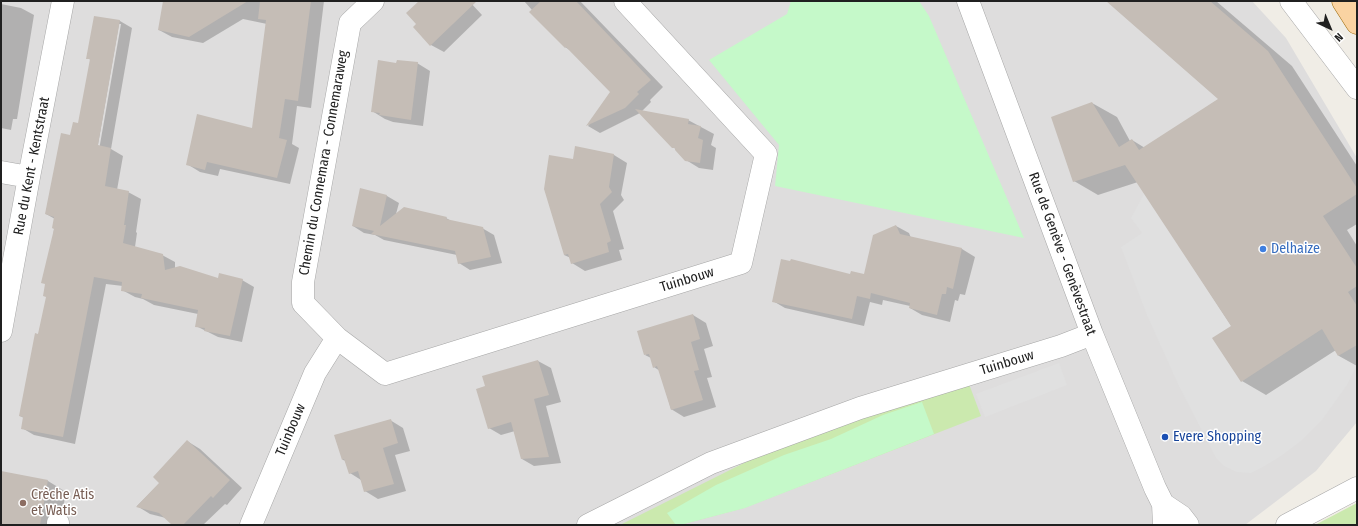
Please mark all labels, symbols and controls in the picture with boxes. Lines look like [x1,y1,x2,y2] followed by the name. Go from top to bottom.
[1310,8,1350,48] north arrow
[1332,30,1346,44] text: N
[296,49,352,277] street label: Chemin du Connemara - Connemaraweg
[10,95,54,237] street label: Rue du Kent - Kentstraat
[1025,170,1099,338] street label: Rue de Genève - Genèvestraat
[1271,241,1320,257] place label: Delhaize
[1258,244,1268,254] marker: Delhaize
[658,264,716,296] street label: Tuinbouw
[978,347,1036,379] street label: Tuinbouw
[272,401,310,459] street label: Tuinbouw
[1173,429,1261,445] place label: Evere Shopping
[1160,432,1170,442] marker: Evere Shopping
[31,487,94,520] place label: Crèche Atis et Watis
[18,498,28,508] marker: Crèche Atis et Watis

